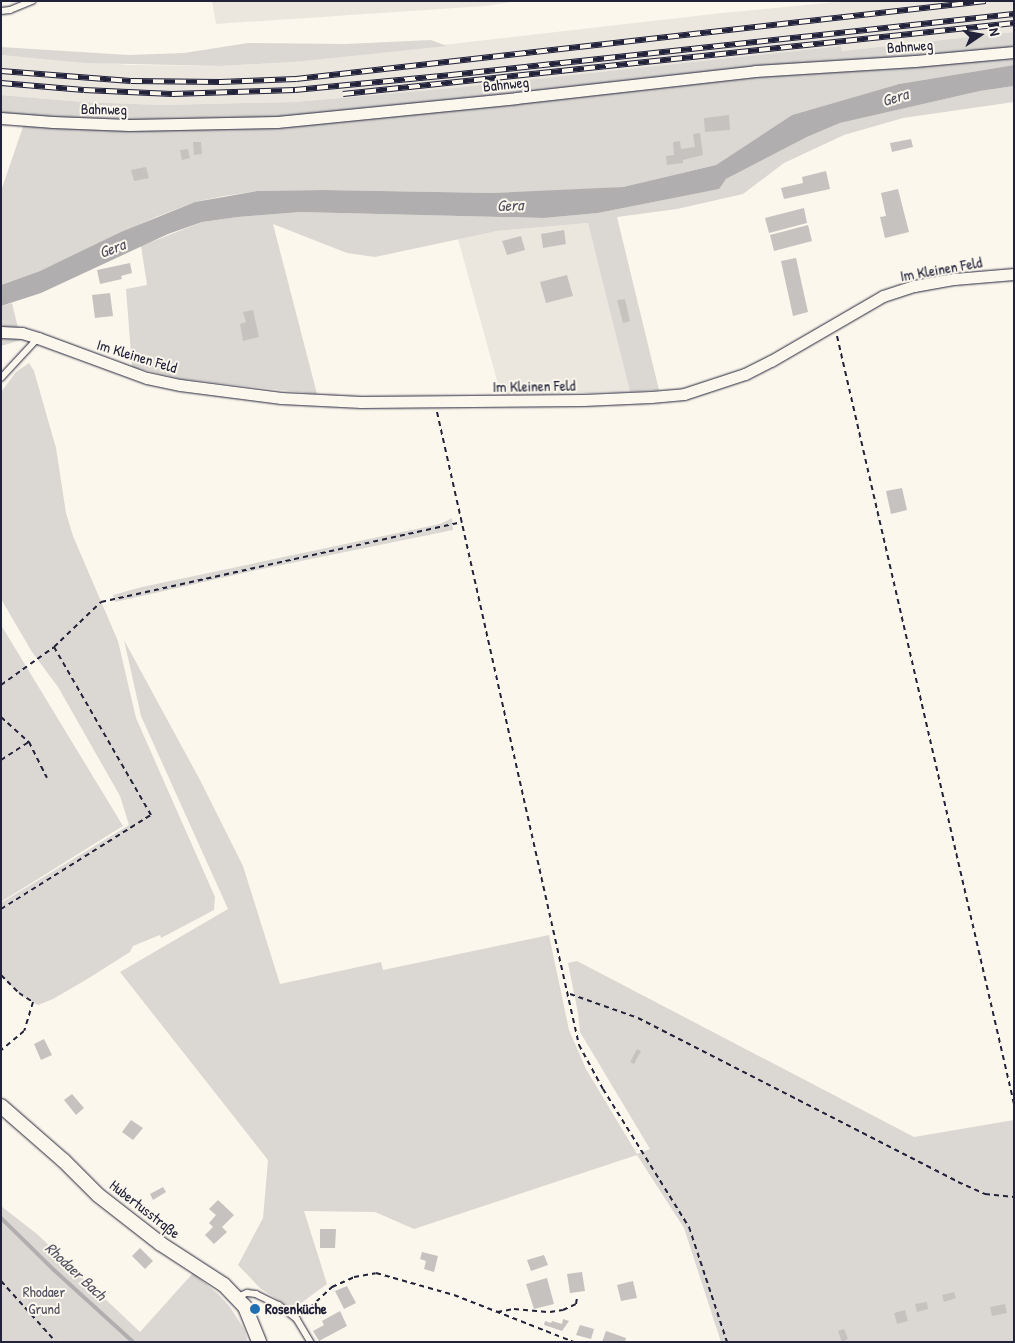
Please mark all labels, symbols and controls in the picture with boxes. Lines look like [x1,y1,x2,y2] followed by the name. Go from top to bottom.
[955,10,1005,60] north arrow
[985,26,1005,37] text: N
[886,35,934,57] street label: Bahnweg
[482,73,530,95] street label: Bahnweg
[880,84,910,110] water label: Gera
[81,100,127,118] street label: Bahnweg
[496,195,524,215] water label: Gera
[96,234,128,262] water label: Gera
[899,253,983,285] street label: Im Kleinen Feld
[95,335,179,377] street label: Im Kleinen Feld
[492,376,576,396] street label: Im Kleinen Feld
[106,1176,184,1242] street label: Hubertusstraße
[41,1238,111,1304] water label: Rhodaer Bach
[23,1282,65,1317] park label: Rhodaer Grund
[265,1300,327,1318] place label: Rosenküche
[249,1303,261,1315] marker: Rosenküche

